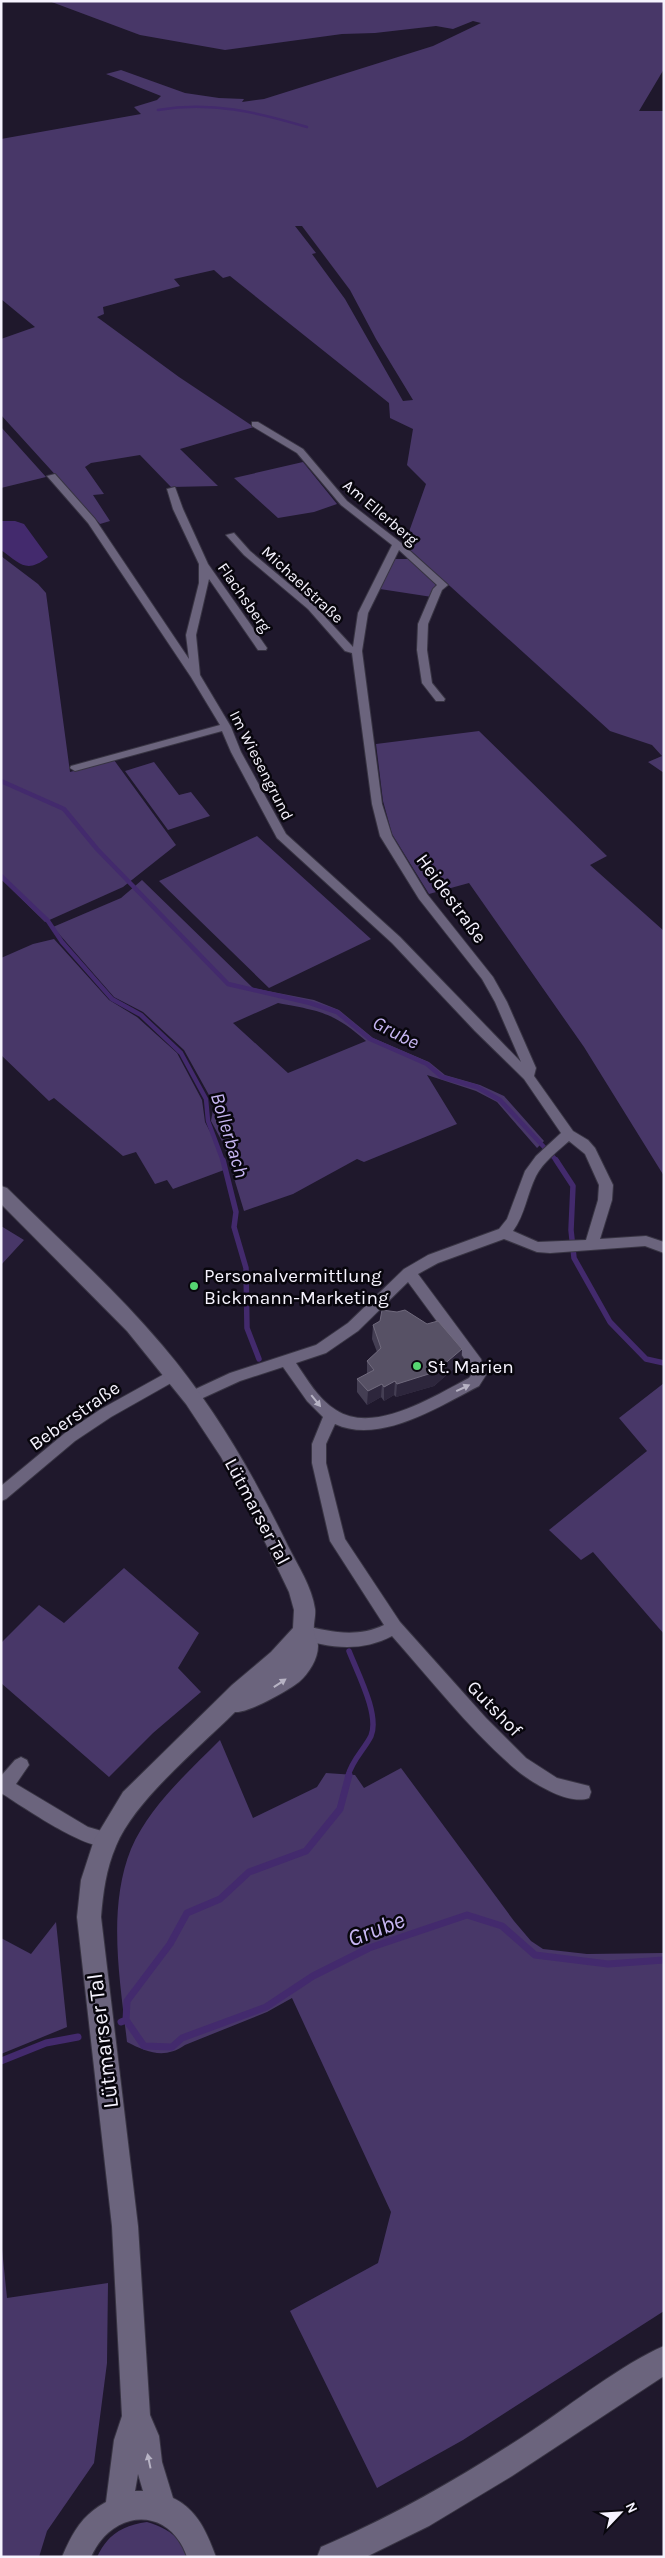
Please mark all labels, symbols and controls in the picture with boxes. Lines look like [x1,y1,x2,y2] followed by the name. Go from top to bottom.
[339,475,422,549] street label: Am Ellerberg
[258,542,347,627] street label: Michaelstraße
[214,559,275,636] street label: Flachsberg
[226,707,297,823] street label: Im Wiesengrund
[411,850,491,948] street label: Heidestraße
[369,1011,423,1054] water label: Grube
[206,1090,253,1181] water label: Bollerbach
[204,1265,389,1309] place label: Personalvermittlung Bickmann-Marketing
[188,1280,200,1292] marker: Personalvermittlung Bickmann-Marketing
[427,1356,514,1378] place label: St. Marien
[411,1360,423,1372] marker: St. Marien
[25,1377,124,1455] street label: Beberstraße
[455,1384,470,1392] one-way arrow
[311,1394,322,1407] one-way arrow
[220,1454,294,1568] street label: Lütmarser Tal
[462,1676,527,1742] street label: Gutshof
[273,1678,287,1688] one-way arrow
[343,1905,409,1953] water label: Grube
[82,1972,124,2110] street label: Lütmarser Tal
[145,2454,153,2469] one-way arrow
[595,2488,645,2538] north arrow
[622,2500,641,2516] text: N

